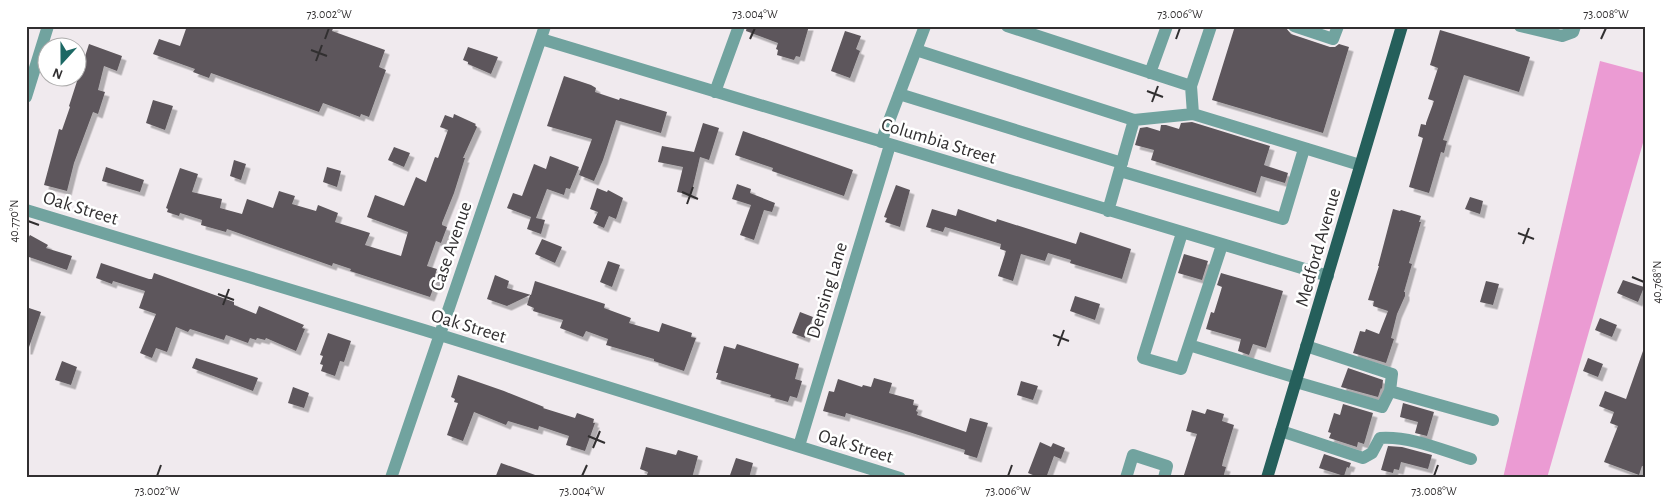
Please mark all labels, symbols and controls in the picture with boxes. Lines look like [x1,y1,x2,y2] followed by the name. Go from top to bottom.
[306,8,352,20] text: 73.002°W
[732,8,778,20] text: 73.004°W
[1157,8,1203,20] text: 73.006°W
[1583,8,1629,20] text: 73.008°W
[38,38,88,88] north arrow
[51,65,65,81] text: N
[879,115,998,168] street label: Columbia Street
[1292,186,1344,309] street label: Medford Avenue
[41,188,120,229] street label: Oak Street
[427,199,476,294] street label: Case Avenue
[8,200,20,242] text: 40.770°N
[804,240,851,341] street label: Densing Lane
[1651,261,1663,303] text: 40.768°N
[429,306,508,347] street label: Oak Street
[816,426,895,467] street label: Oak Street
[134,485,180,497] text: 73.002°W
[559,485,605,497] text: 73.004°W
[985,485,1031,497] text: 73.006°W
[1411,485,1457,497] text: 73.008°W

